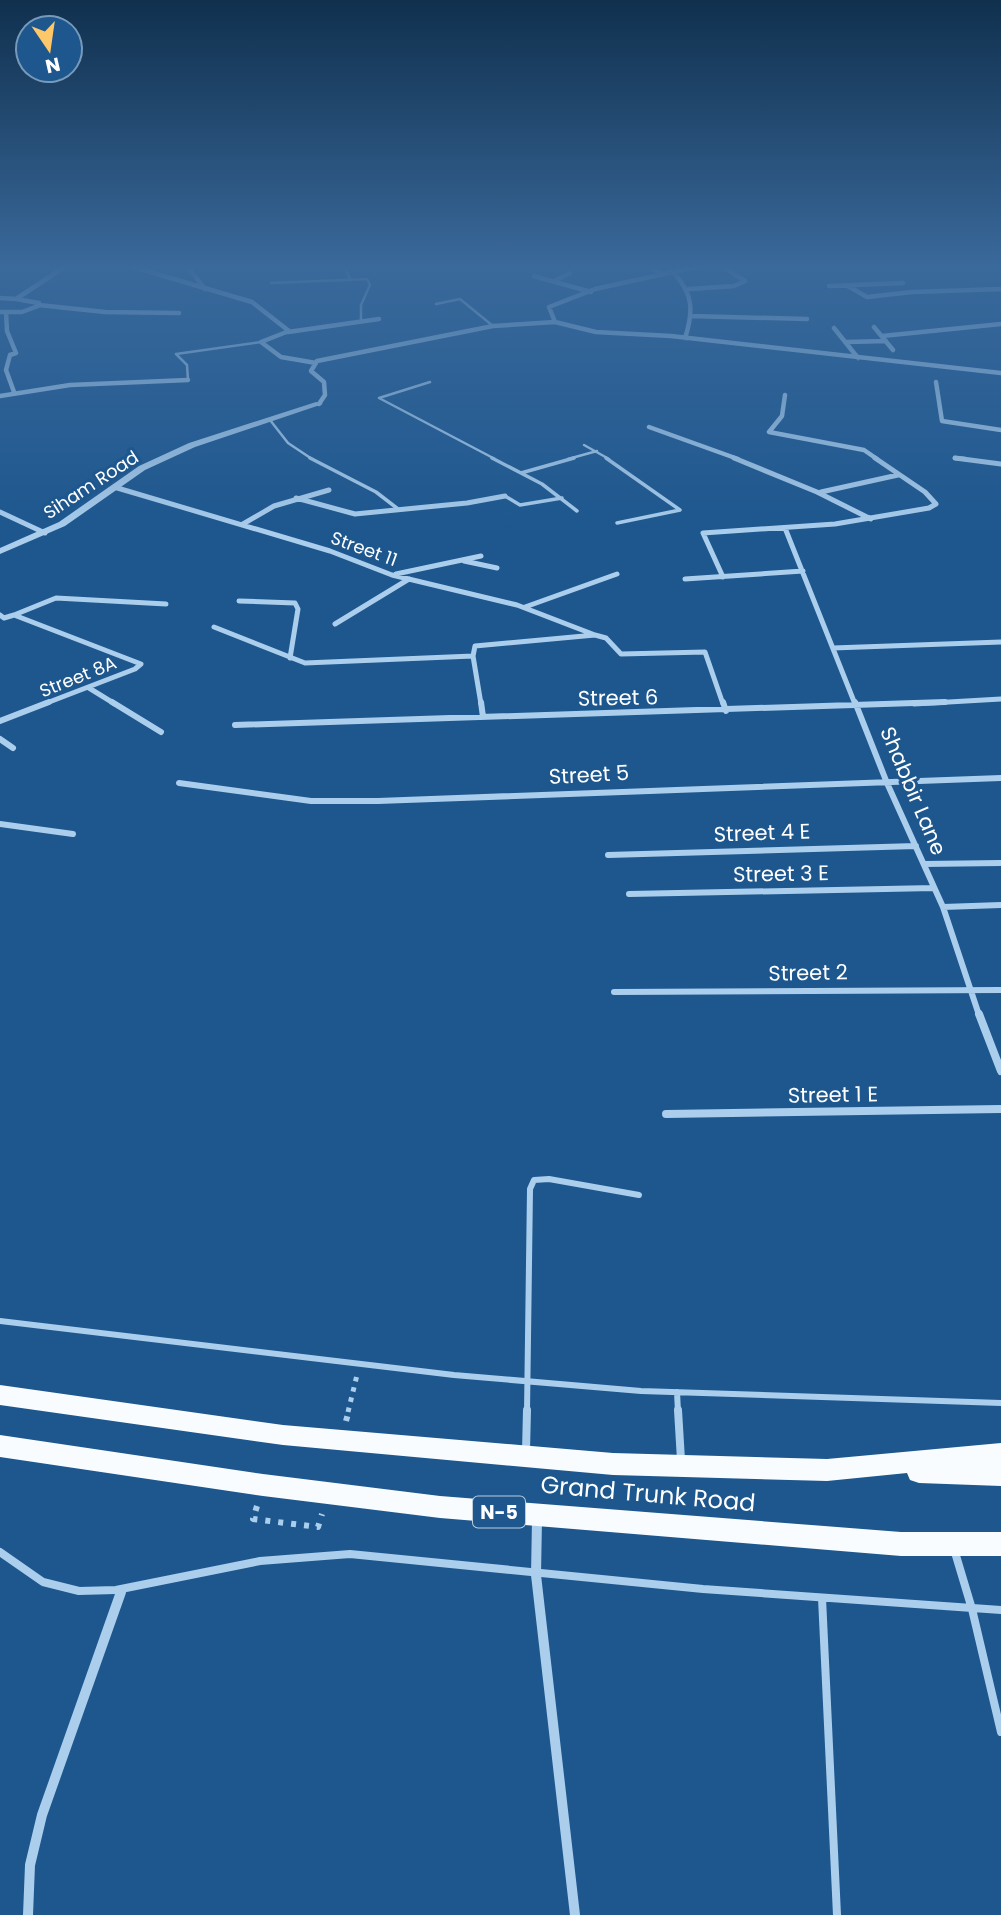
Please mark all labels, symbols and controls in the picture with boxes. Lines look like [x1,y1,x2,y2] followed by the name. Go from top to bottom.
[14,14,84,84] north arrow
[43,50,63,80] text: N
[38,444,143,525] street label: Siham Road
[327,525,401,572] street label: Street 11
[36,650,120,703] street label: Street 8A
[578,682,658,713] street label: Street 6
[873,722,954,859] street label: Shabbir Lane
[548,758,630,791] street label: Street 5
[713,816,811,849] street label: Street 4 E
[733,858,829,889] street label: Street 3 E
[768,957,848,988] street label: Street 2
[788,1079,878,1110] street label: Street 1 E
[539,1468,757,1519] street label: Grand Trunk Road
[473,1496,525,1528] road number: N-5

